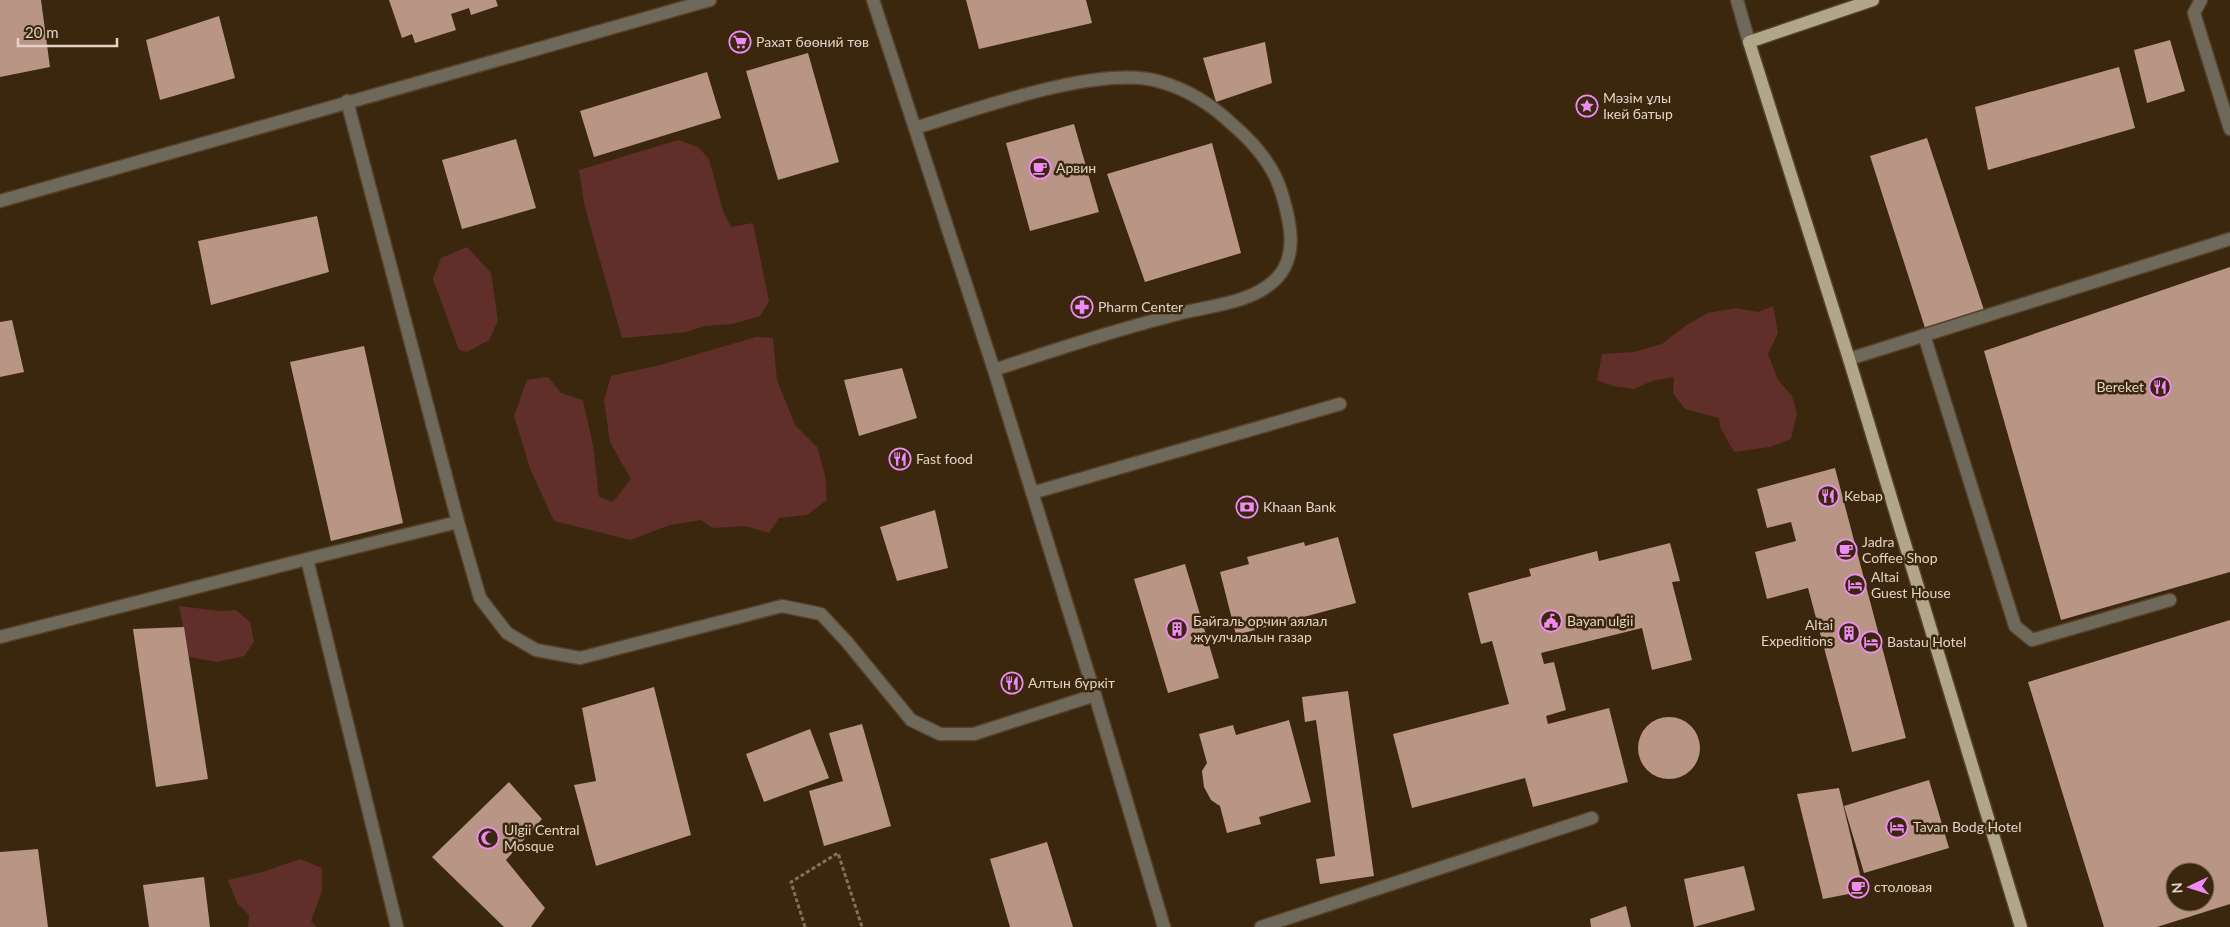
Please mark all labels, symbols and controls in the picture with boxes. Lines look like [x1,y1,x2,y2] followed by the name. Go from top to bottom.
[18,15,116,47] scale bar
[25,23,59,41] text: 20 m
[728,30,752,54] supermarket icon: Раxат бөөний төв
[756,33,869,50] place label: Раxат бөөний төв
[1603,89,1673,122] place label: Мәзім ұлы Ікей батыр
[1575,94,1599,118] place icon: Мәзім ұлы Ікей батыр
[1028,156,1052,180] cafe icon: Арвин
[1056,159,1096,176] place label: Арвин
[1070,295,1094,319] pharmacy icon: Pharm Center
[1098,298,1183,315] place label: Pharm Center
[2148,375,2172,399] restaurant icon: Bereket
[2096,378,2144,395] place label: Bereket
[888,447,912,471] restaurant icon: Fast food
[916,450,973,467] place label: Fast food
[1816,484,1840,508] restaurant icon: Kebap
[1844,487,1883,504] place label: Kebap
[1235,495,1259,519] bank icon: Khaan Bank
[1263,498,1337,515] place label: Khaan Bank
[1862,533,1938,566] place label: Jadra Coffee Shop
[1834,538,1858,562] cafe icon: Jadra Coffee Shop
[1871,568,1951,601] place label: Altai Guest House
[1843,573,1867,597] hotel icon: Altai Guest House
[1539,609,1563,633] public building icon: Bayan ulgii
[1193,612,1328,645] place label: Байгаль орчин аялал жуулчлалын газар
[1567,612,1633,629] place label: Bayan ulgii
[1761,616,1833,649] place label: Altai Expeditions
[1165,617,1189,641] building icon: Байгаль орчин аялал жуулчлалын газар
[1837,621,1861,645] building icon: Altai Expeditions
[1859,630,1883,654] hotel icon: Bastau Hotel
[1887,633,1966,650] place label: Bastau Hotel
[1000,671,1024,695] restaurant icon: Алтын бүркiт
[1028,674,1115,691] place label: Алтын бүркiт
[1885,815,1909,839] hotel icon: Tavan Bodg Hotel
[1913,818,2021,835] place label: Tavan Bodg Hotel
[504,821,580,854] place label: Ulgii Central Mosque
[476,826,500,850] mosque icon: Ulgii Central Mosque
[2165,862,2215,912] north arrow
[1846,875,1870,899] cafe icon: столовая
[1874,878,1932,895] place label: столовая
[2168,882,2185,894] text: N

